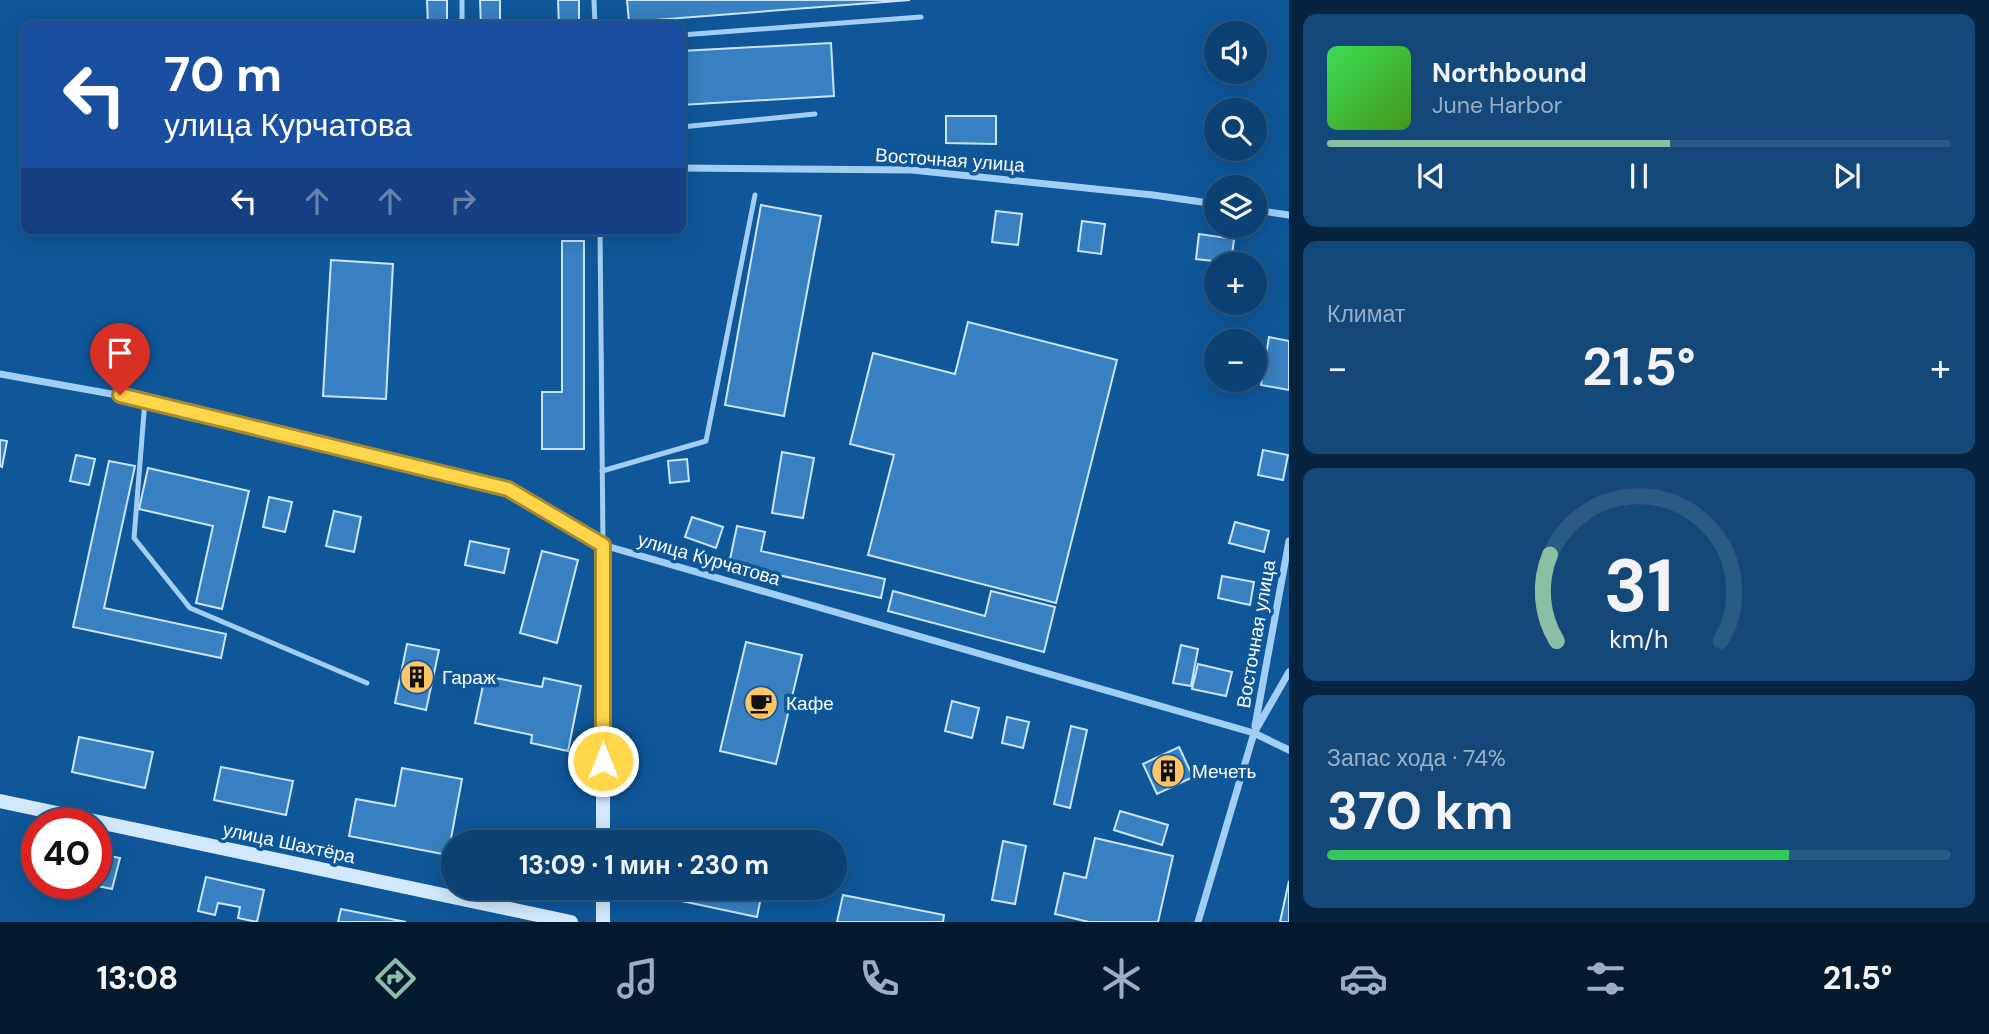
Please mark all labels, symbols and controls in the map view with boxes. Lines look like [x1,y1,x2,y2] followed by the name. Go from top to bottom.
[1204,21,1267,392] map controls
[1204,21,1267,84] button: sound
[164,42,282,106] text: 70 m
[49,49,140,140] icon: left
[1432,56,1587,90] text: Northbound
[1432,90,1562,120] text: June Harbor
[1204,98,1267,161] button: search
[164,104,412,146] text: улица Курчатова
[874,142,1026,178] street label: Восточная улица
[1412,157,1450,195] icon: previous
[1620,157,1658,195] icon: pause
[1828,157,1866,195] icon: next
[1204,175,1267,238] button: layers
[225,182,263,220] icon: left
[298,182,336,220] icon: ahead
[371,182,409,220] icon: ahead
[444,182,482,220] icon: right
[1204,252,1267,315] button: +
[1327,299,1405,329] text: Климат
[90,323,150,395] pin
[1204,329,1267,392] button: −
[1582,333,1696,401] text: 21.5°
[101,334,139,372] icon: arrive
[1327,343,1348,393] text: −
[1930,343,1951,393] text: +
[635,527,784,591] street label: улица Курчатова
[1604,539,1674,634] text: 31
[1231,558,1281,710] street label: Восточная улица
[1609,622,1669,655] text: km/h
[398,658,436,696] building icon: Гараж
[442,665,496,690] place label: Гараж
[742,684,780,722] cafe icon: Кафе
[786,691,834,716] place label: Кафе
[566,724,640,798] position arrow
[1327,743,1506,773] text: Запас хода · 74%
[1149,752,1187,790] building icon: Мечеть
[1192,759,1257,784] place label: Мечеть
[1327,777,1513,845] text: 370 km
[21,808,112,899] speed limit sign: 40
[220,817,358,869] street label: улица Шахтёра
[519,848,769,882] text: 13:09 · 1 мин · 230 m
[371,954,420,1003] icon: directions
[613,954,662,1003] icon: music
[855,954,904,1003] icon: phone
[1097,954,1146,1003] icon: climate
[1339,954,1388,1003] icon: car
[1581,954,1630,1003] icon: filters
[96,957,178,999] text: 13:08
[1823,957,1892,999] text: 21.5°

